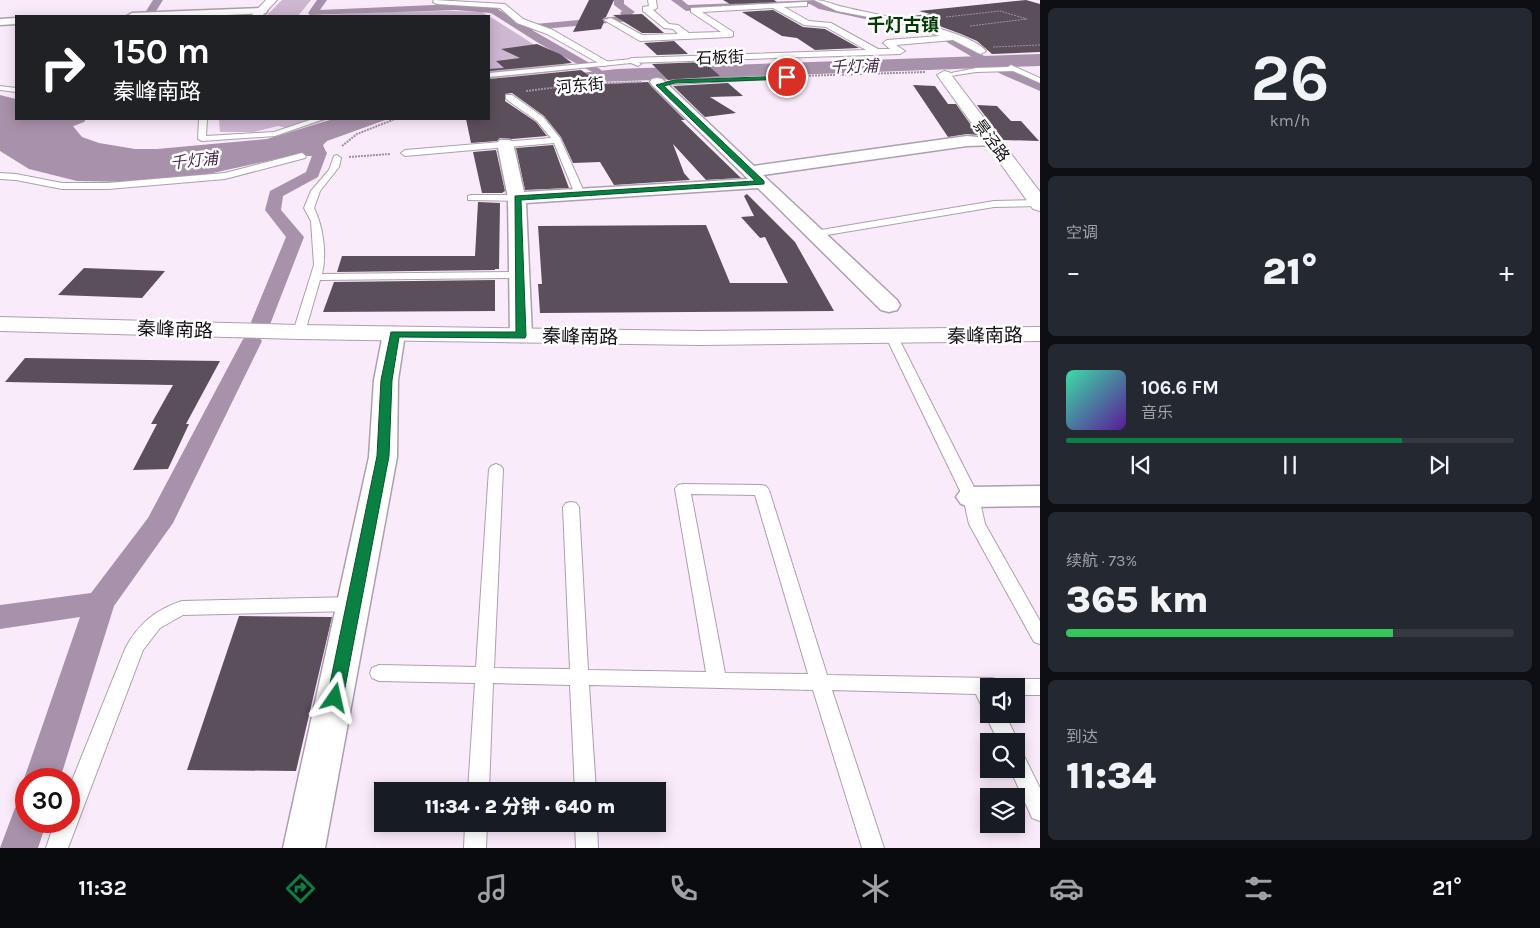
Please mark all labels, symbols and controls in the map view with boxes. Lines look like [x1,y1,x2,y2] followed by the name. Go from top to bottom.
[867,14,939,36] district label: 千灯古镇
[113,31,210,72] text: 150 m
[30,35,95,100] icon: right
[1251,40,1329,116] text: 26
[696,47,744,68] street label: 石板街
[766,56,808,98] pin
[830,56,881,77] water label: 千灯浦
[773,63,801,91] icon: arrive
[555,74,605,97] street label: 河东街
[113,79,201,105] text: 秦峰南路
[1270,111,1310,130] text: km/h
[970,115,1014,165] street label: 景泾路
[169,148,222,172] water label: 千灯浦
[1066,223,1098,242] text: 空调
[1262,249,1318,294] text: 21°
[1066,255,1081,288] text: −
[1499,255,1514,288] text: +
[137,318,213,342] street label: 秦峰南路
[947,324,1023,348] street label: 秦峰南路
[542,325,618,349] street label: 秦峰南路
[1141,377,1219,399] text: 106.6 FM
[1141,403,1173,422] text: 音乐
[1127,451,1155,479] icon: previous
[1276,451,1304,479] icon: pause
[1425,451,1453,479] icon: next
[1066,551,1137,570] text: 续航 · 73%
[1066,577,1209,622] text: 365 km
[308,671,360,723] position arrow
[980,678,1025,833] map controls
[980,678,1025,723] button: sound
[1066,727,1098,746] text: 到达
[980,733,1025,778] button: search
[1066,753,1156,798] text: 11:34
[15,768,80,833] speed limit sign: 30
[980,788,1025,833] button: layers
[425,796,615,818] text: 11:34 · 2 分钟 · 640 m
[283,871,318,906] icon: directions
[475,871,510,906] icon: music
[666,871,701,906] icon: phone
[858,871,893,906] icon: climate
[1049,871,1084,906] icon: car
[1241,871,1276,906] icon: filters
[78,875,127,901] text: 11:32
[1432,875,1462,901] text: 21°

